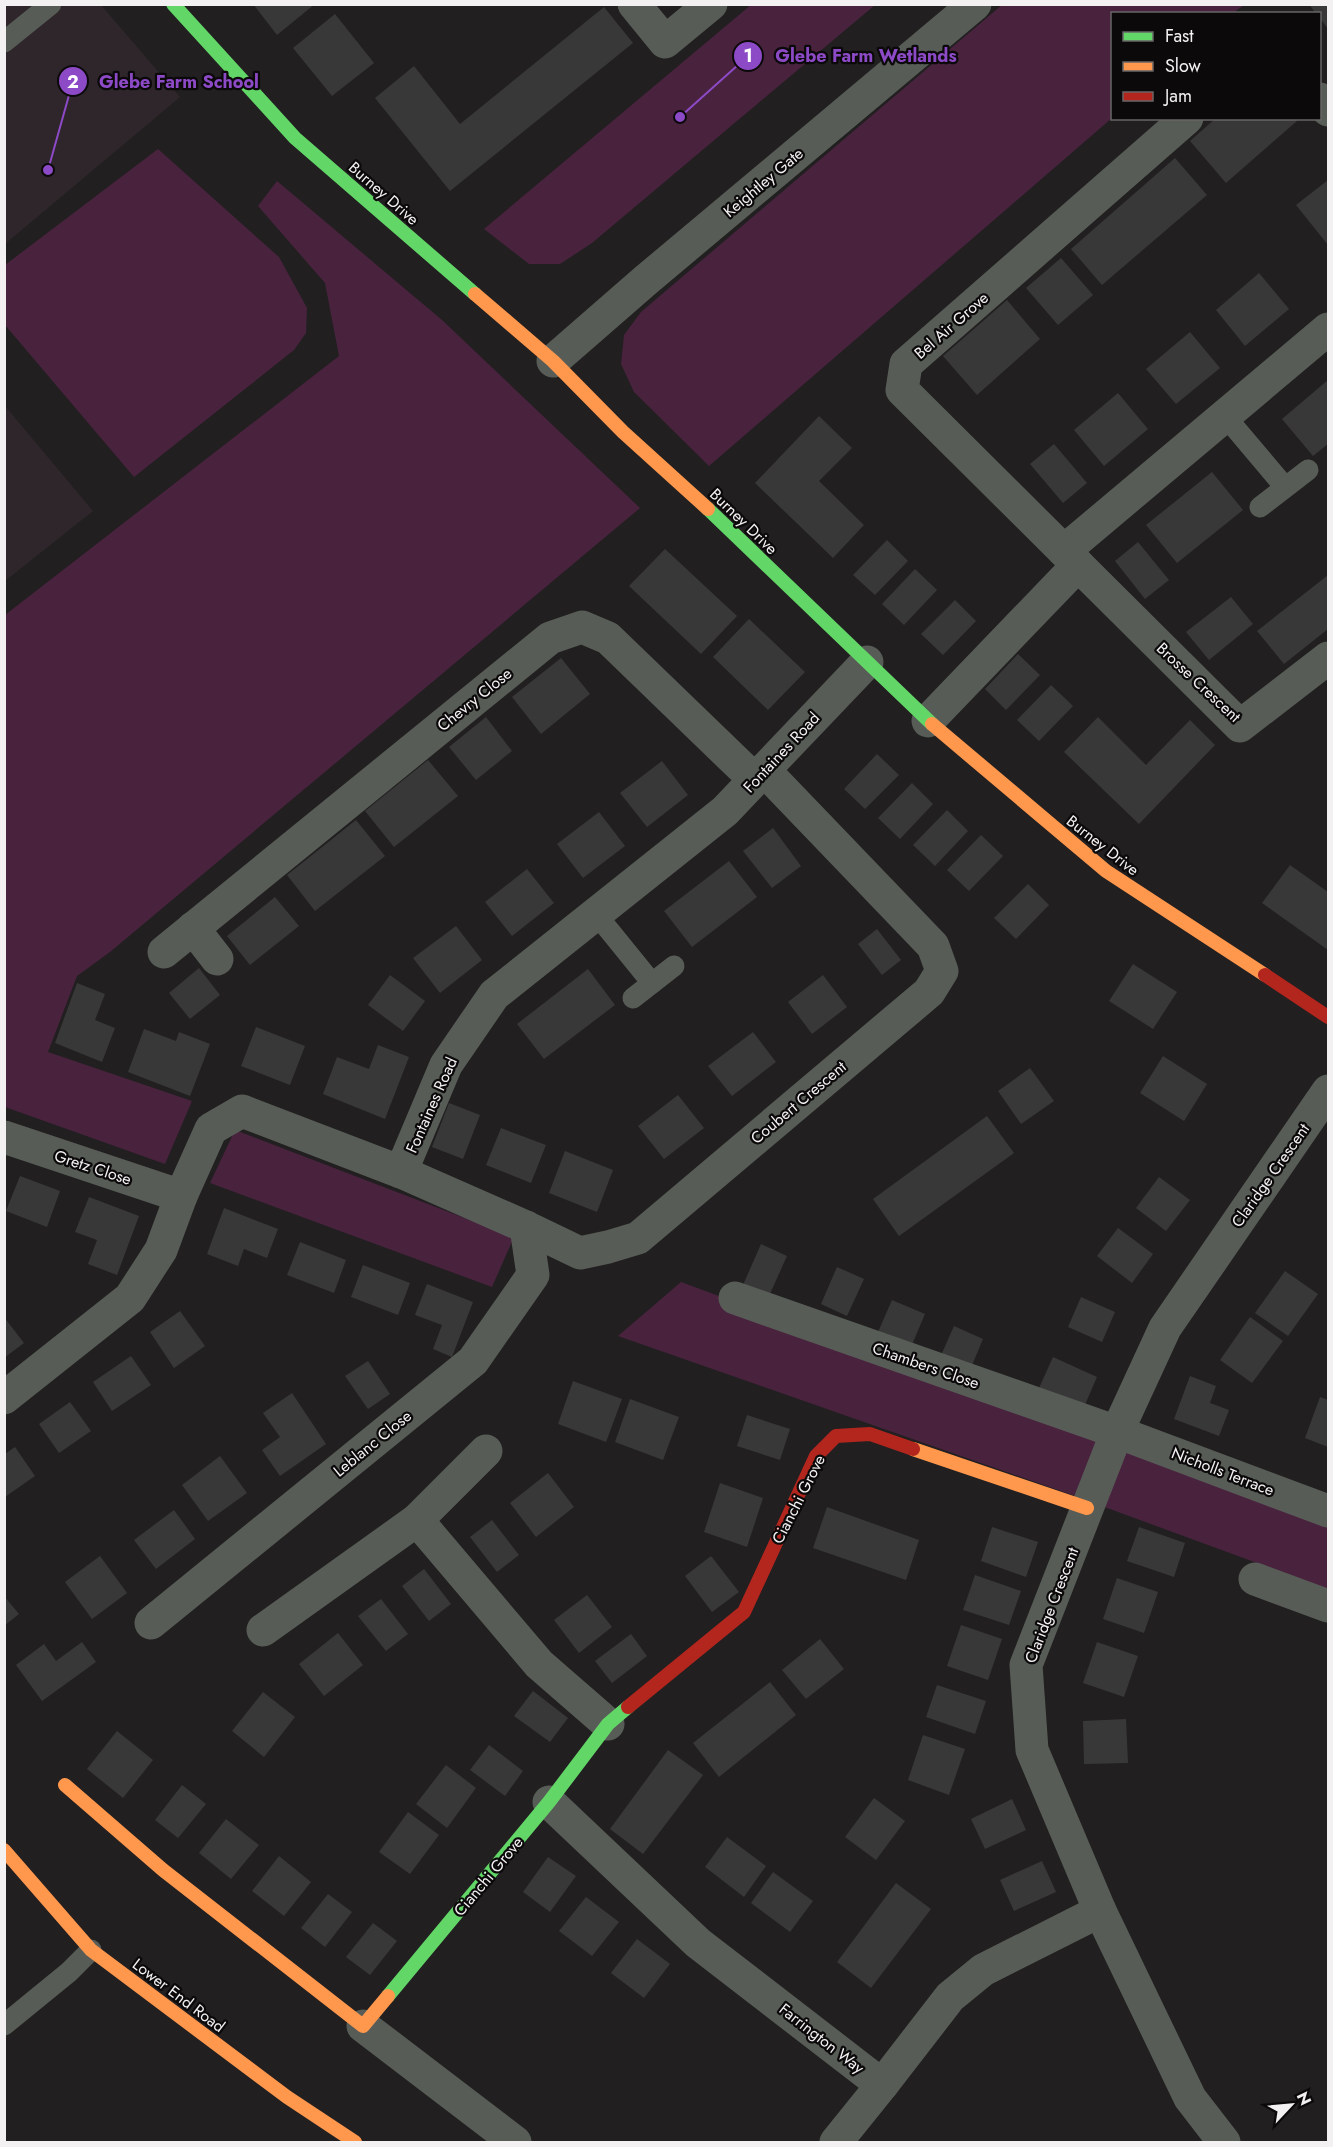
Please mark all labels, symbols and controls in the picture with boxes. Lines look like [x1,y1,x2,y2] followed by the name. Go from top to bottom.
[1111,12,1321,120] legend
[1165,23,1194,49] text: Fast
[733,38,969,74] callout: Glebe Farm Wetlands
[743,43,753,69] text: 1
[775,43,957,69] text: Glebe Farm Wetlands
[1165,53,1202,79] text: Slow
[58,63,271,99] callout: Glebe Farm School
[67,69,79,95] text: 2
[99,69,259,95] text: Glebe Farm School
[1163,83,1192,109] text: Jam
[718,142,808,223] street label: Keightley Gate
[343,156,424,230] street label: Burney Drive
[909,287,994,364] street label: Bel Air Grove
[705,483,783,560] street label: Burney Drive
[1151,637,1246,728] street label: Brosse Crescent
[432,662,517,737] street label: Chevry Close
[738,707,825,798] street label: Fontaines Road
[1061,810,1144,881] street label: Burney Drive
[400,1054,463,1157] street label: Fontaines Road
[745,1055,851,1149] street label: Coubert Crescent
[1226,1118,1315,1232] street label: Claridge Crescent
[51,1144,134,1191] street label: Gretz Close
[869,1336,982,1395] street label: Chambers Close
[328,1405,416,1482] street label: Leblanc Close
[1168,1441,1278,1502] street label: Nicholls Terrace
[766,1451,831,1548] street label: Cianchi Grove
[1019,1544,1084,1666] street label: Claridge Crescent
[448,1832,529,1921] street label: Cianchi Grove
[128,1953,230,2038] street label: Lower End Road
[774,1998,870,2080] street label: Farrington Way
[1261,2075,1321,2135] north arrow
[1291,2088,1317,2109] text: N

